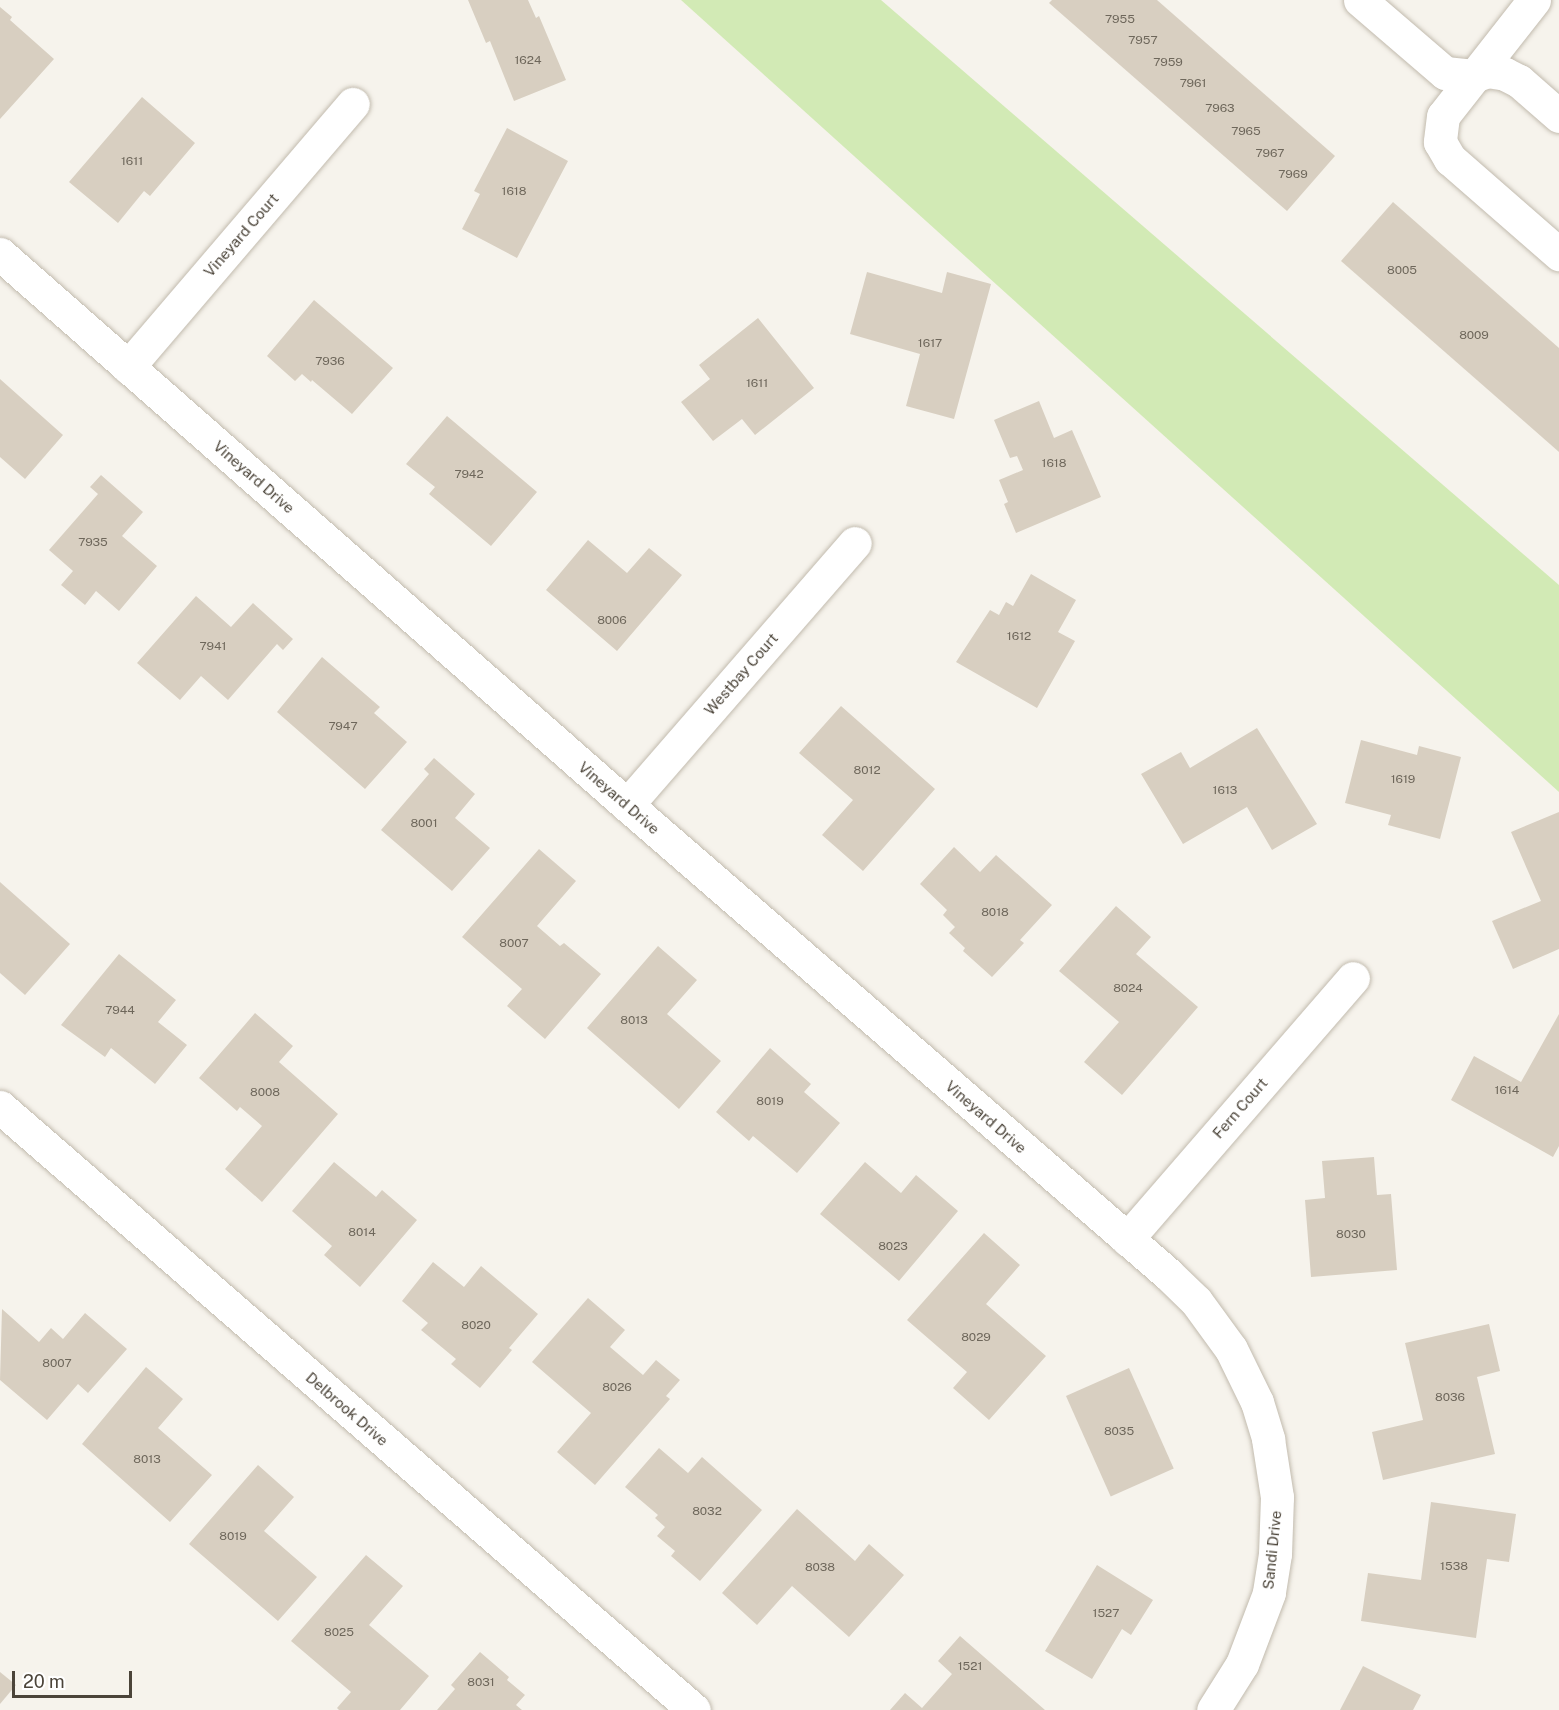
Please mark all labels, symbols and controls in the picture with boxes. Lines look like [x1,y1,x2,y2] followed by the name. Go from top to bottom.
[1105,13,1135,27] house number: 7955
[1128,34,1158,48] house number: 7957
[514,54,542,68] house number: 1624
[1153,56,1183,70] house number: 7959
[1180,77,1206,91] house number: 7961
[1205,102,1235,116] house number: 7963
[1231,125,1261,139] house number: 7965
[1256,147,1284,161] house number: 7967
[121,155,143,169] house number: 1611
[1278,168,1308,182] house number: 7969
[501,185,527,199] house number: 1618
[200,190,282,280] street label: Vineyard Court
[1387,264,1417,278] house number: 8005
[1459,329,1489,343] house number: 8009
[918,337,942,351] house number: 1617
[315,355,345,369] house number: 7936
[746,377,768,391] house number: 1611
[210,437,298,517] street label: Vineyard Drive
[1041,457,1067,471] house number: 1618
[454,468,484,482] house number: 7942
[78,536,108,550] house number: 7935
[597,614,627,628] house number: 8006
[700,629,782,719] street label: Westbay Court
[1007,630,1031,644] house number: 1612
[200,640,226,654] house number: 7941
[328,720,358,734] house number: 7947
[575,758,663,838] street label: Vineyard Drive
[853,764,881,778] house number: 8012
[1391,773,1415,787] house number: 1619
[1213,784,1237,798] house number: 1613
[410,817,438,831] house number: 8001
[981,906,1009,920] house number: 8018
[499,937,529,951] house number: 8007
[1113,982,1143,996] house number: 8024
[105,1004,135,1018] house number: 7944
[620,1014,648,1028] house number: 8013
[1209,1074,1271,1142] street label: Fern Court
[942,1077,1030,1157] street label: Vineyard Drive
[1495,1084,1519,1098] house number: 1614
[250,1086,280,1100] house number: 8008
[756,1095,784,1109] house number: 8019
[348,1226,376,1240] house number: 8014
[1336,1228,1366,1242] house number: 8030
[878,1240,908,1254] house number: 8023
[461,1319,491,1333] house number: 8020
[961,1331,991,1345] house number: 8029
[42,1357,72,1371] house number: 8007
[302,1368,392,1450] street label: Delbrook Drive
[602,1381,632,1395] house number: 8026
[1435,1391,1465,1405] house number: 8036
[1104,1425,1134,1439] house number: 8035
[133,1453,161,1467] house number: 8013
[692,1505,722,1519] house number: 8032
[1259,1510,1285,1590] street label: Sandi Drive
[219,1530,247,1544] house number: 8019
[1440,1560,1468,1574] house number: 1538
[805,1561,835,1575] house number: 8038
[1093,1607,1119,1621] house number: 1527
[324,1626,354,1640] house number: 8025
[15,1659,135,1697] scale bar
[958,1660,982,1674] house number: 1521
[23,1671,65,1692] text: 20 m
[467,1676,495,1690] house number: 8031

